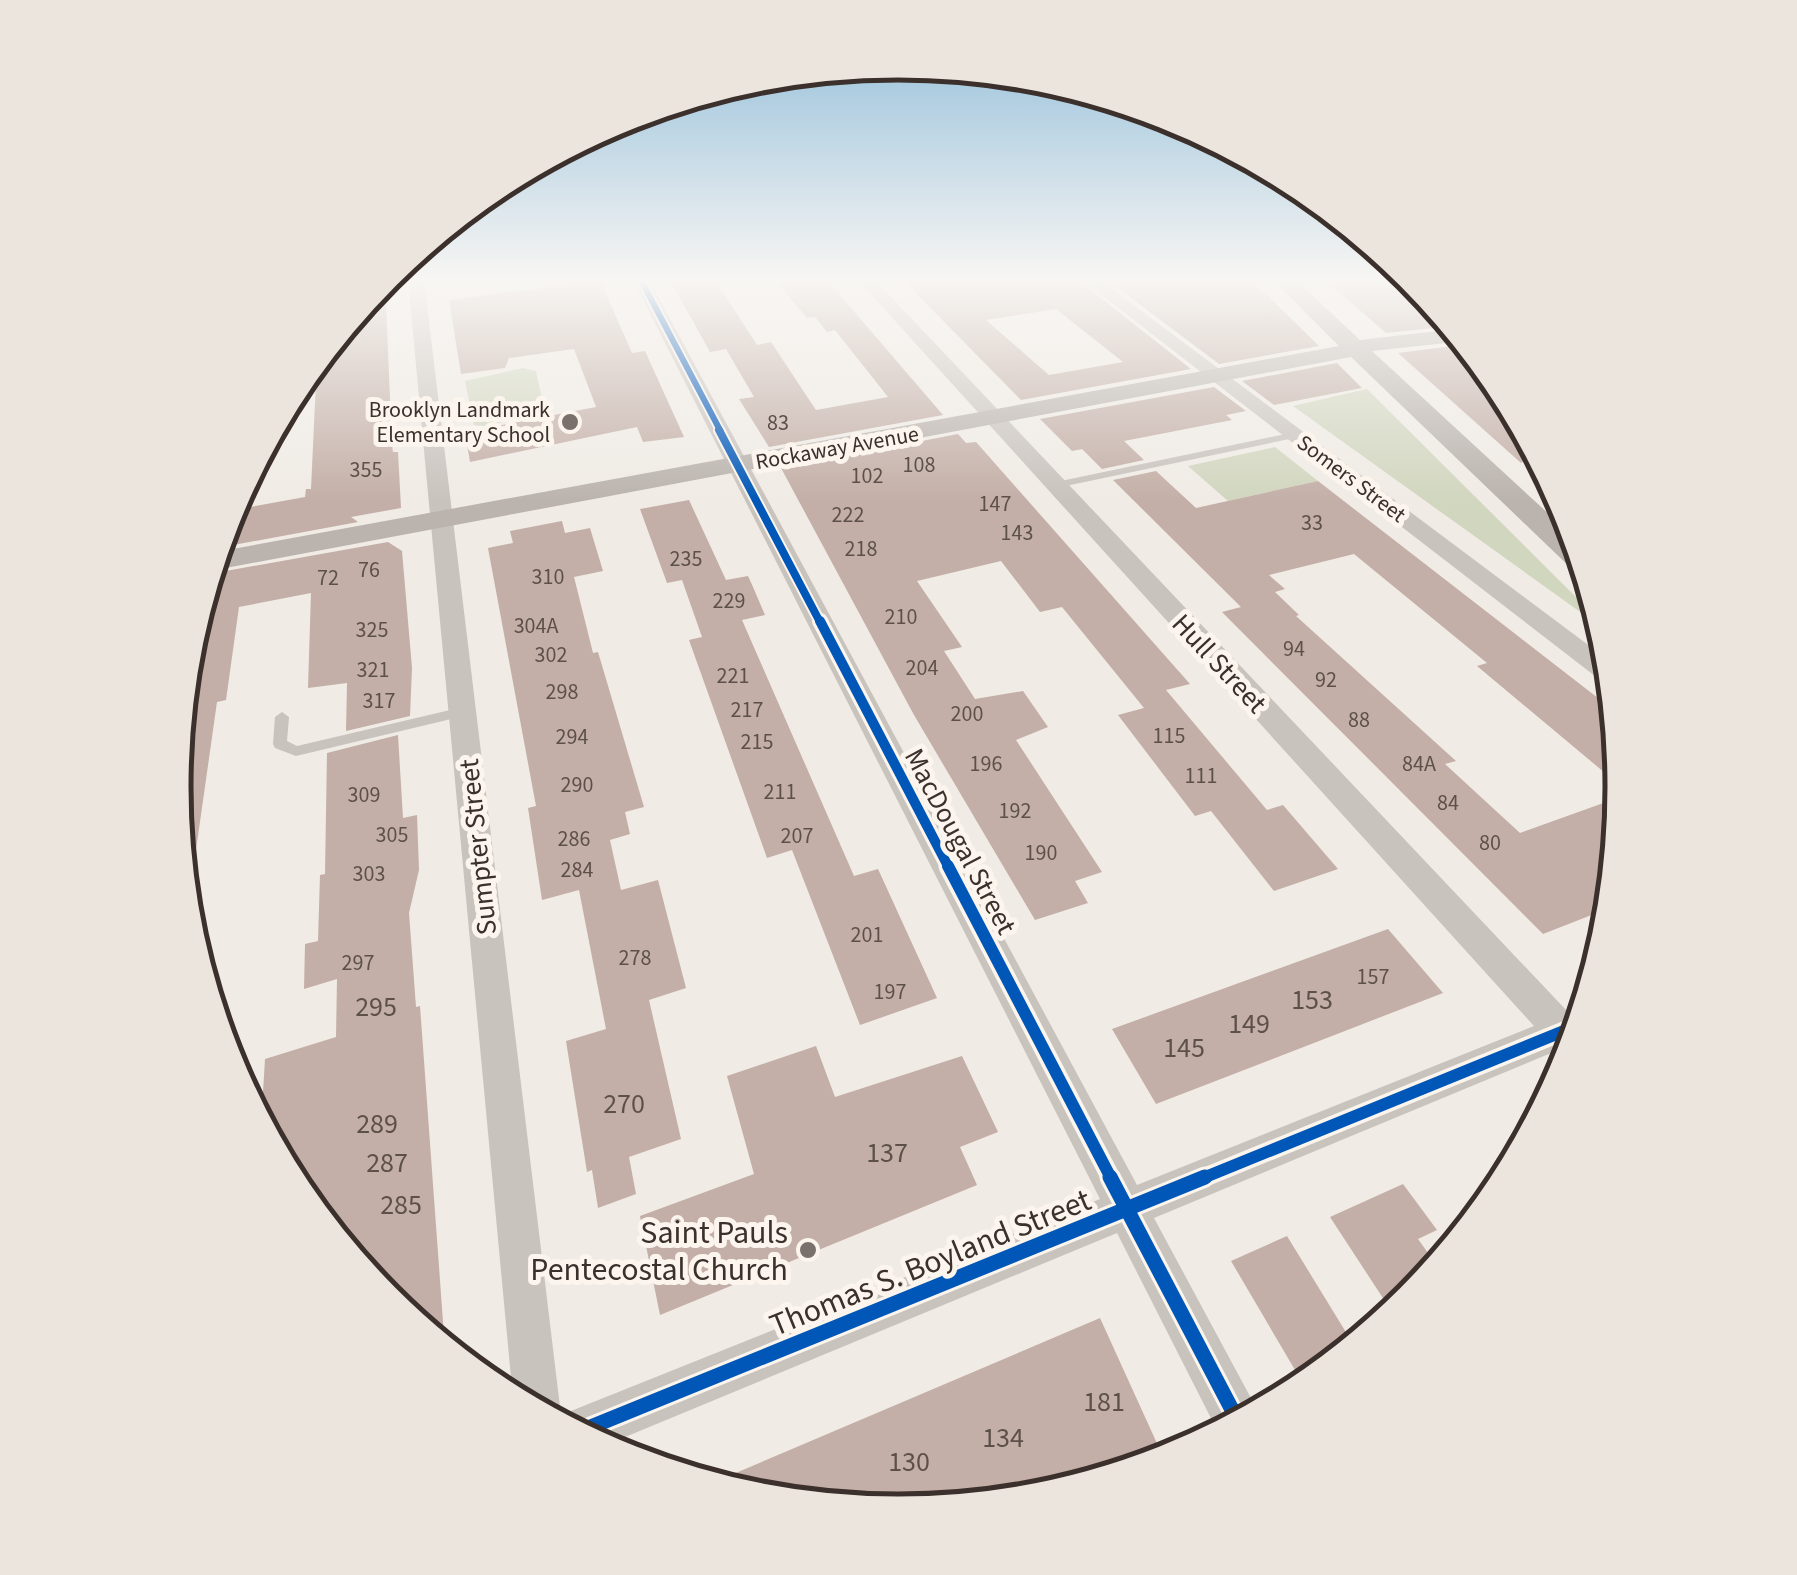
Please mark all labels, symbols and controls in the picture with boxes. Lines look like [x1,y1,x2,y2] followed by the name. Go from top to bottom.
[369,394,550,451] place label: Brooklyn Landmark Elementary School
[767,407,789,439] house number: 83
[559,411,581,433] marker: Brooklyn Landmark Elementary School
[753,418,921,478] street label: Rockaway Avenue
[1290,427,1413,531] street label: Somers Street
[903,449,935,481] house number: 108
[350,454,382,486] house number: 355
[851,460,883,492] house number: 102
[979,488,1011,520] house number: 147
[832,499,864,531] house number: 222
[1301,507,1323,539] house number: 33
[1001,517,1033,549] house number: 143
[845,533,877,565] house number: 218
[670,543,702,575] house number: 235
[358,554,380,586] house number: 76
[532,561,564,593] house number: 310
[317,562,339,594] house number: 72
[713,585,745,617] house number: 229
[885,601,917,633] house number: 210
[1163,605,1276,723] street label: Hull Street
[514,610,558,642] house number: 304A
[356,614,388,646] house number: 325
[1283,633,1305,665] house number: 94
[535,639,567,671] house number: 302
[906,652,938,684] house number: 204
[357,654,389,686] house number: 321
[717,660,749,692] house number: 221
[1315,664,1337,696] house number: 92
[546,676,578,708] house number: 298
[363,685,395,717] house number: 317
[731,694,763,726] house number: 217
[951,698,983,730] house number: 200
[1348,704,1370,736] house number: 88
[1153,720,1185,752] house number: 115
[556,721,588,753] house number: 294
[741,726,773,758] house number: 215
[894,741,1026,942] street label: MacDougal Street
[970,748,1002,780] house number: 196
[1402,748,1436,780] house number: 84A
[449,756,507,937] street label: Sumpter Street
[1185,760,1217,792] house number: 111
[561,769,593,801] house number: 290
[764,776,796,808] house number: 211
[348,779,380,811] house number: 309
[1437,787,1459,819] house number: 84
[999,795,1031,827] house number: 192
[376,819,408,851] house number: 305
[781,820,813,852] house number: 207
[558,823,590,855] house number: 286
[1479,827,1501,859] house number: 80
[1025,837,1057,869] house number: 190
[561,854,593,886] house number: 284
[353,858,385,890] house number: 303
[851,919,883,951] house number: 201
[619,942,651,974] house number: 278
[342,947,374,979] house number: 297
[1357,961,1389,993] house number: 157
[874,976,906,1008] house number: 197
[1291,980,1333,1020] house number: 153
[355,987,397,1027] house number: 295
[1228,1004,1270,1044] house number: 149
[1163,1028,1205,1068] house number: 145
[603,1084,645,1124] house number: 270
[356,1104,398,1144] house number: 289
[866,1133,908,1173] house number: 137
[366,1143,408,1183] house number: 287
[763,1177,1098,1348] street label: Thomas S. Boyland Street
[380,1185,422,1225] house number: 285
[530,1210,788,1293] place label: Saint Pauls Pentecostal Church
[797,1239,819,1261] marker: Saint Pauls Pentecostal Church
[1083,1382,1125,1422] house number: 181
[982,1418,1024,1458] house number: 134
[888,1442,930,1482] house number: 130

